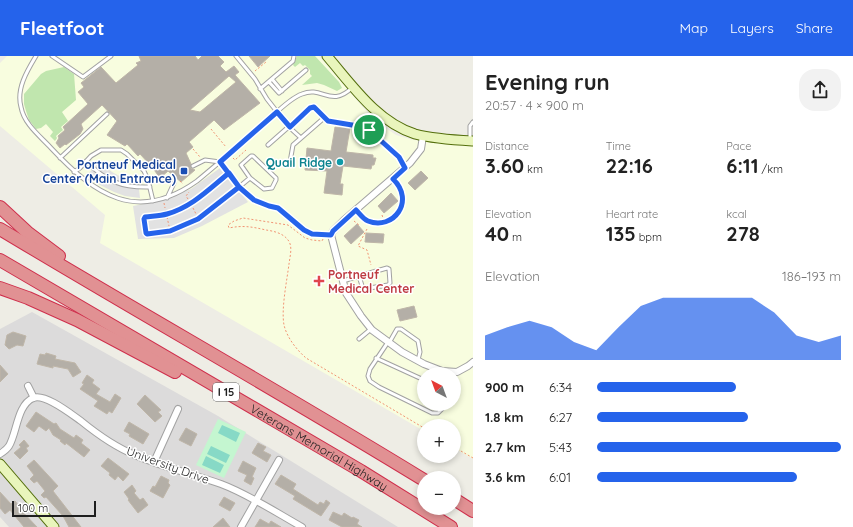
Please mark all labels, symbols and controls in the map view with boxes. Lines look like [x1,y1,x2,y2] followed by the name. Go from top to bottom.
[20,16,105,40] text: Fleetfoot
[679,19,708,37] text: Map
[730,19,774,37] text: Layers
[796,19,833,37] text: Share
[485,68,610,96] text: Evening run
[799,69,841,111] button: share
[485,97,584,113] text: 20:57 · 4 × 900 m
[352,113,386,147] pin
[358,119,380,141] icon: arrive
[485,139,529,153] text: Distance
[606,139,631,153] text: Time
[726,139,751,153] text: Pace
[485,153,524,178] text: 3.60
[606,153,653,178] text: 22:16
[726,153,758,178] text: 6:11
[266,155,332,170] place label: Quail Ridge
[42,157,176,186] place label: Portneuf Medical Center (Main Entrance)
[335,157,345,167] marker: Quail Ridge
[524,162,543,176] text: km
[758,162,783,176] text: /km
[179,166,189,176] marker: Portneuf Medical Center (Main Entrance)
[485,207,531,221] text: Elevation
[606,207,658,221] text: Heart rate
[726,207,747,221] text: kcal
[485,221,509,246] text: 40
[606,221,636,246] text: 135
[726,221,760,246] text: 278
[509,230,522,244] text: m
[636,230,662,244] text: bpm
[328,267,415,296] place label: Portneuf Medical Center
[485,268,540,284] text: Elevation
[782,268,841,284] text: 186–193 m
[313,275,325,287] marker: Portneuf Medical Center
[417,367,461,411] north arrow
[417,367,461,515] map controls
[485,379,524,395] text: 900 m
[549,379,572,395] text: 6:34
[213,383,239,401] road number: I 15
[248,401,391,493] street label: Veterans Memorial Highway
[485,409,523,425] text: 1.8 km
[549,409,572,425] text: 6:27
[417,419,461,463] button: +
[485,439,526,455] text: 2.7 km
[549,439,572,455] text: 5:43
[125,443,212,487] street label: University Drive
[485,469,525,485] text: 3.6 km
[549,469,571,485] text: 6:01
[417,471,461,515] button: −
[12,499,96,518] scale bar
[18,501,48,515] text: 100 m

